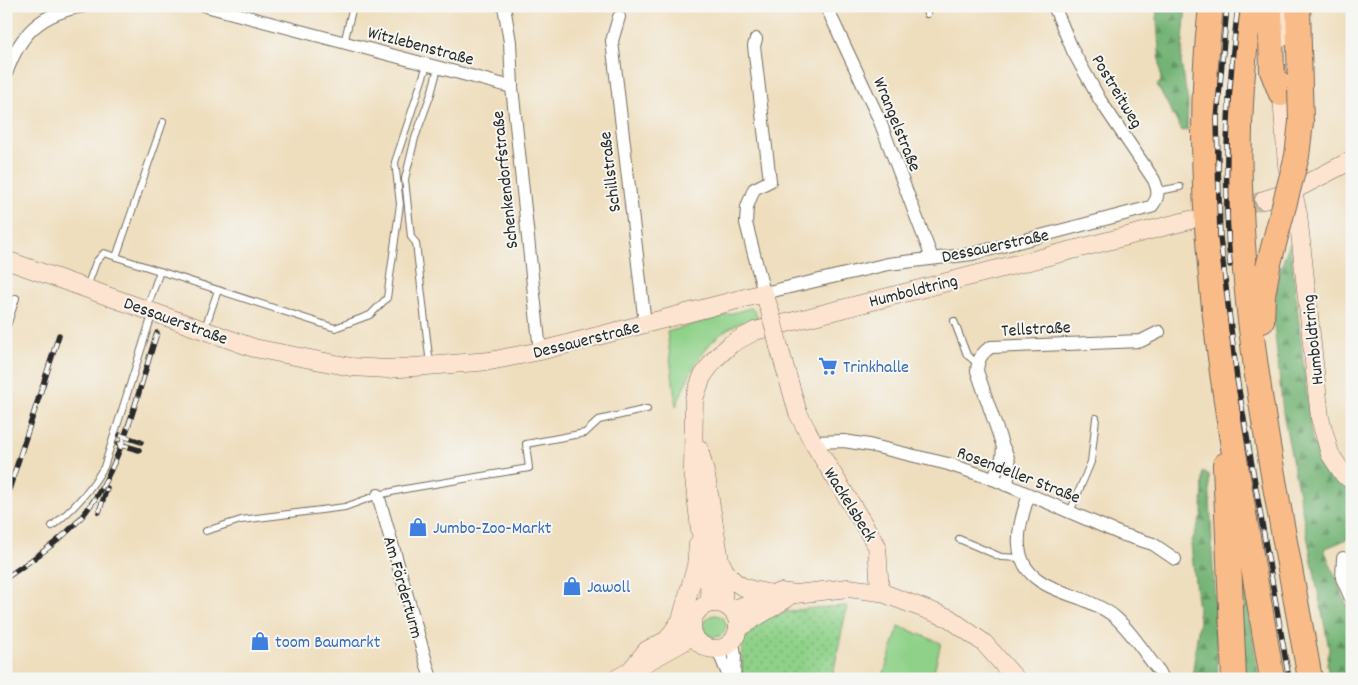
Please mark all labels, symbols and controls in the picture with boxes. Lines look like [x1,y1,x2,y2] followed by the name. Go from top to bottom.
[364,21,476,74] street label: Witzlebenstraße
[1084,51,1148,134] street label: Postreitweg
[865,74,926,176] street label: Wrangelstraße
[487,109,526,250] street label: Schenkendorfstraße
[594,130,629,213] street label: Schillstraße
[940,224,1051,271] street label: Dessauerstraße
[867,269,961,316] street label: Humboldtring
[120,292,231,353] street label: Dessauerstraße
[1297,293,1332,386] street label: Humboldtring
[531,316,643,367] street label: Dessauerstraße
[1001,316,1072,345] street label: Tellstraße
[817,355,839,377] supermarket icon: Trinkhalle
[843,356,909,381] place label: Trinkhalle
[953,441,1084,511] street label: Rosendeller Straße
[816,463,882,547] street label: Wackelsbeck
[407,516,429,538] shop icon: Jumbo-Zoo-Markt
[433,517,552,542] place label: Jumbo-Zoo-Markt
[375,534,428,642] street label: Am Förderturm
[561,575,583,597] shop icon: Jawoll
[587,576,631,601] place label: Jawoll
[249,630,271,652] shop icon: toom Baumarkt
[275,631,381,656] place label: toom Baumarkt

